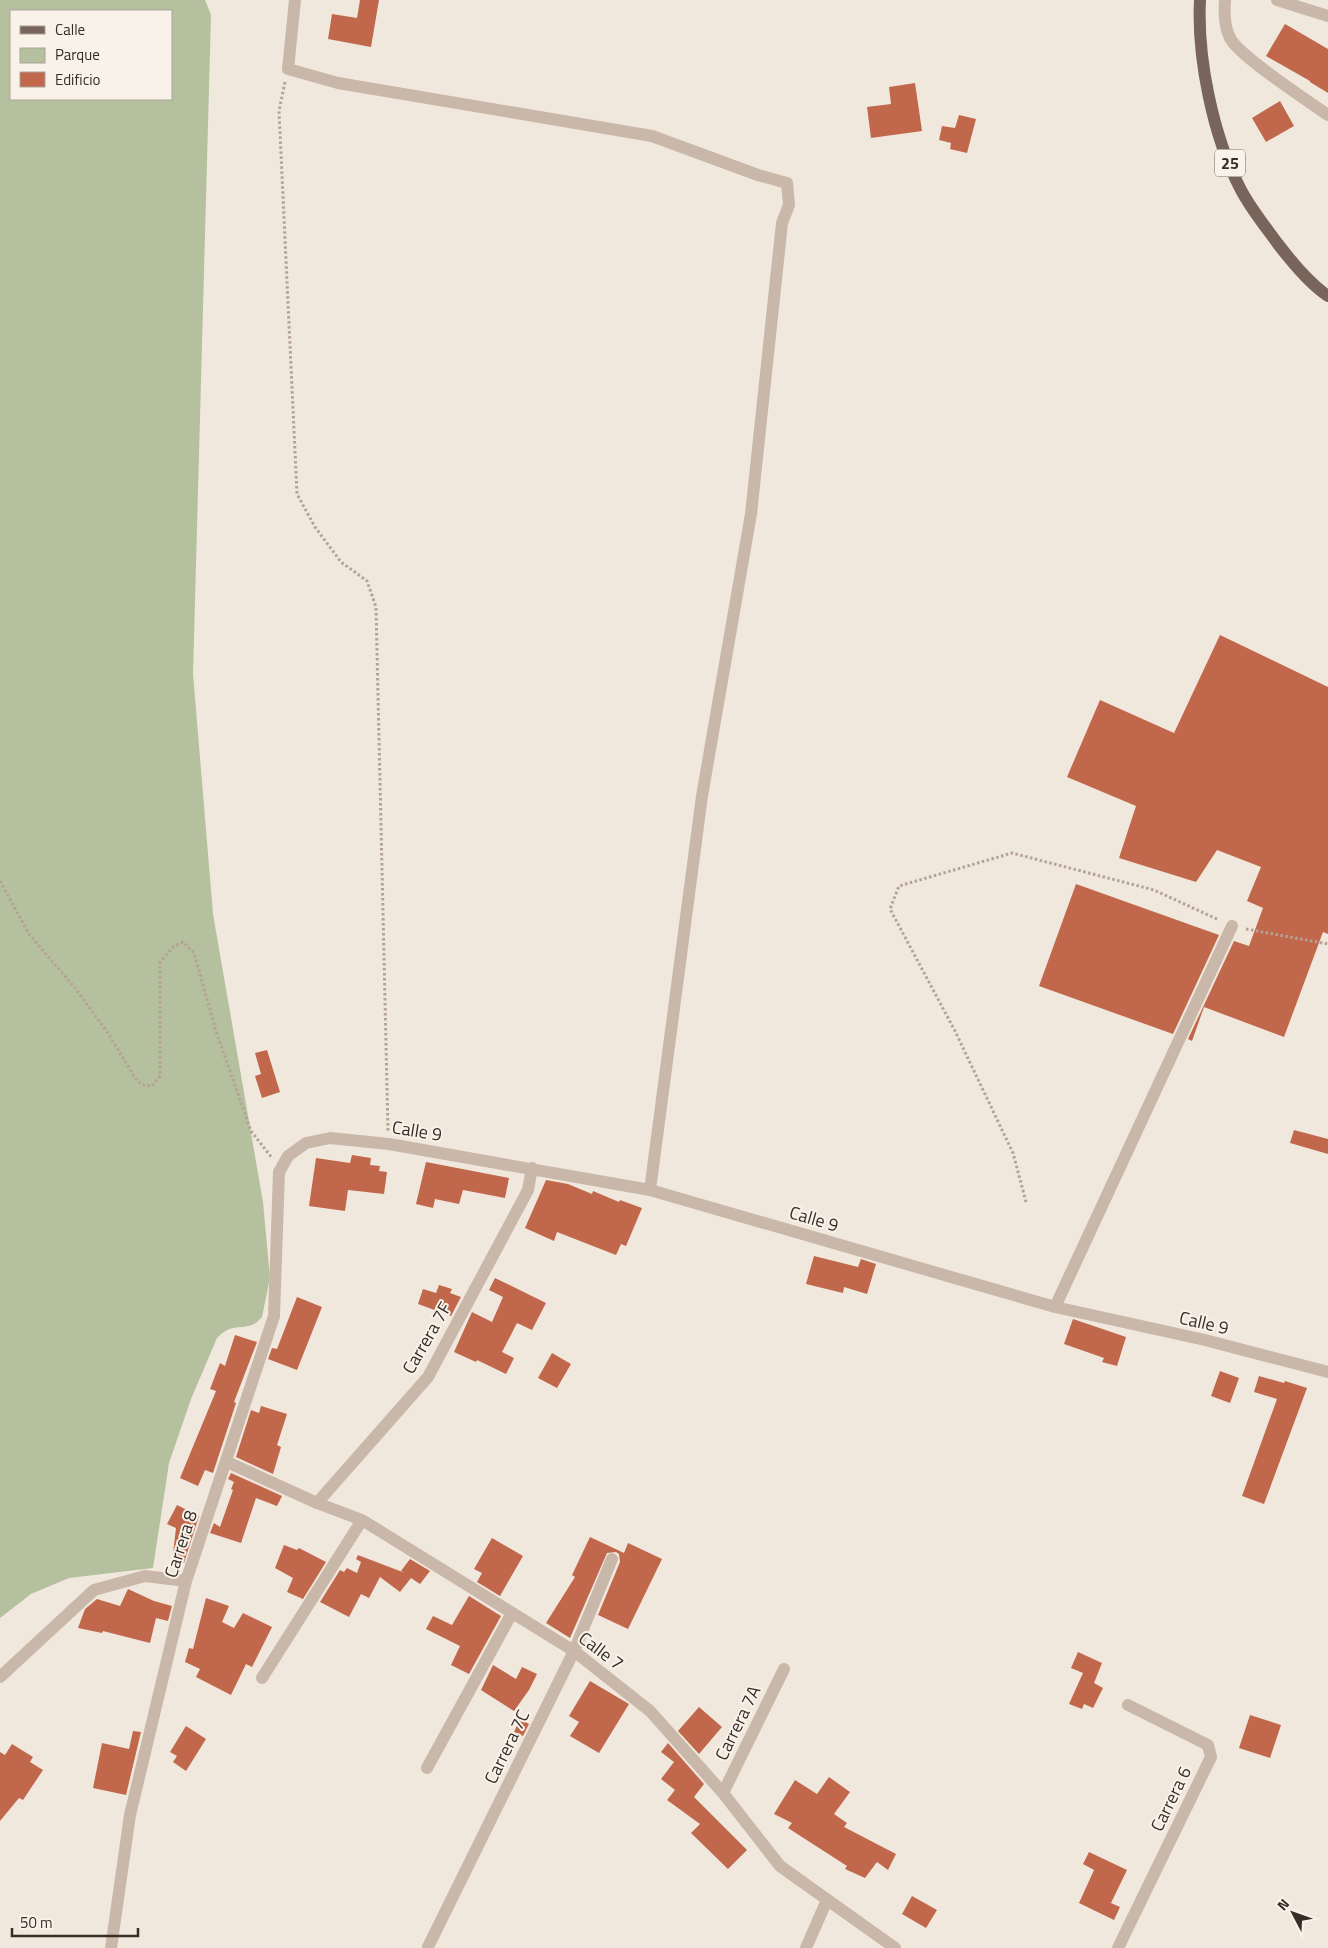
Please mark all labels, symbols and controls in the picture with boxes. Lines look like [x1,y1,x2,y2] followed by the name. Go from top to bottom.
[10,10,172,100] legend
[55,18,85,41] text: Calle
[55,43,100,66] text: Parque
[55,68,100,91] text: Edificio
[1215,150,1245,177] road number: 25
[390,1113,444,1148] street label: Calle 9
[786,1199,842,1238] street label: Calle 9
[395,1297,458,1379] street label: Carrera 7F
[1177,1304,1232,1341] street label: Calle 9
[157,1507,204,1581] street label: Carrera 8
[573,1625,629,1677] street label: Calle 7
[708,1681,767,1765] street label: Carrera 7A
[477,1705,536,1788] street label: Carrera 7C
[1143,1762,1198,1836] street label: Carrera 6
[1268,1888,1318,1938] north arrow
[1272,1894,1294,1915] text: N
[12,1906,139,1938] scale bar
[20,1911,53,1934] text: 50 m

